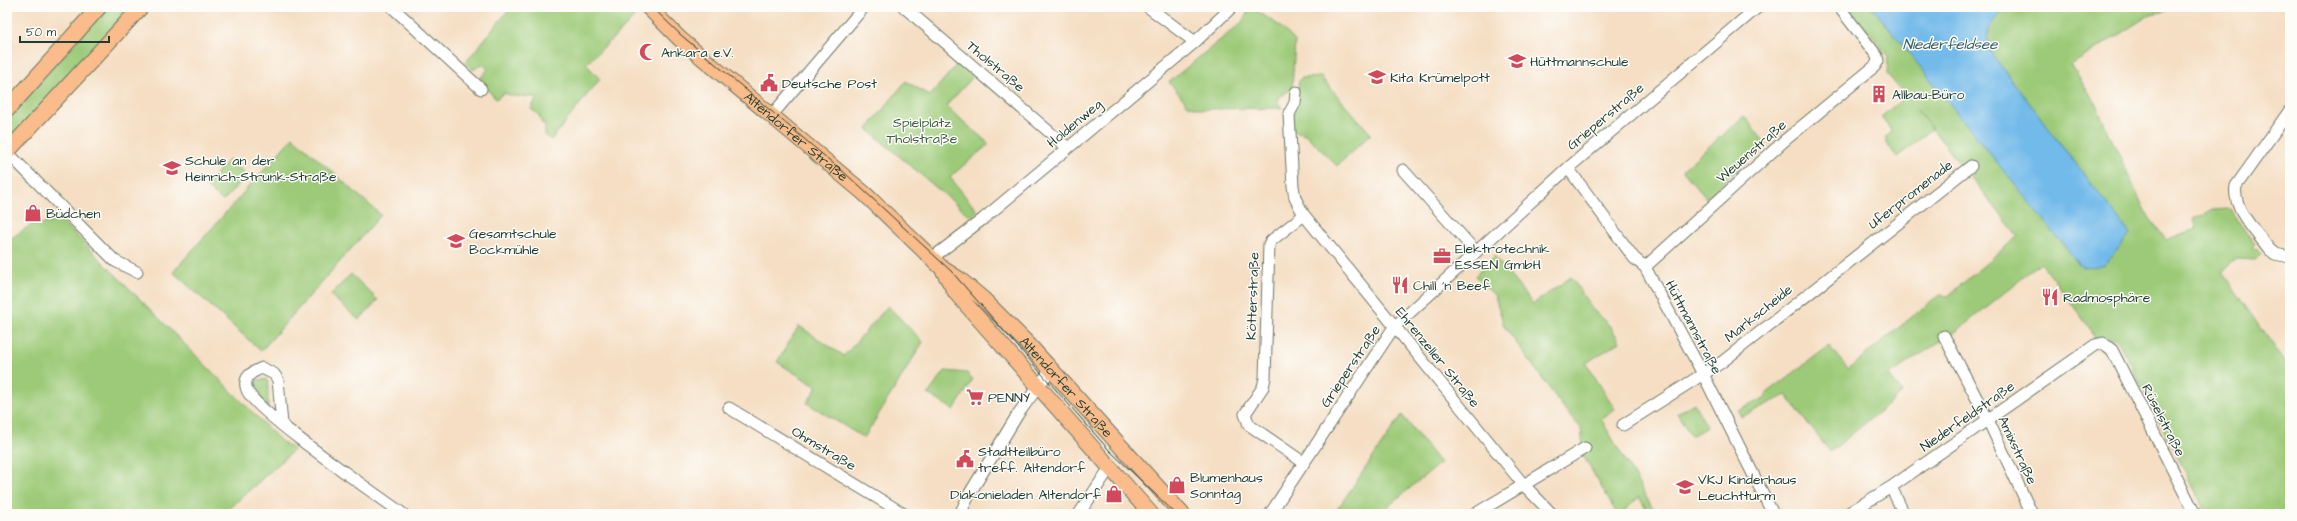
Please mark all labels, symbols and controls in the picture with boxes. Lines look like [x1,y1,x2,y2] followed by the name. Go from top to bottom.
[20,18,109,44] scale bar
[26,24,57,41] text: 50 m
[1903,34,1998,55] water label: Niederfeldsee
[962,36,1029,97] street label: Tholstraße
[638,42,658,62] mosque icon: Ankara e.V.
[661,43,733,63] place label: Ankara e.V.
[1507,51,1527,71] school or university icon: Hüttmannschule
[1530,52,1629,72] place label: Hüttmannschule
[1367,67,1387,87] school or university icon: Kita Krümelpott
[1390,68,1490,88] place label: Kita Krümelpott
[759,73,779,93] public building icon: Deutsche Post
[782,74,877,94] place label: Deutsche Post
[1563,78,1649,155] street label: Grieperstraße
[1869,84,1889,104] building icon: Allbau-Büro
[1892,85,1965,105] place label: Allbau-Büro
[739,88,852,187] street label: Altendorfer Straße
[1043,95,1107,153] street label: Holdenweg
[887,113,958,149] park label: Spielplatz Tholstraße
[1712,115,1792,188] street label: Weuenstraße
[185,151,337,187] place label: Schule an der Heinrich-Strunk-Straße
[1864,155,1957,234] street label: Uferpromenade
[162,158,182,178] school or university icon: Schule an der Heinrich-Strunk-Straße
[23,203,43,223] shop icon: Büdchen
[46,204,101,224] place label: Büdchen
[469,224,557,260] place label: Gesamtschule Bockmühle
[446,231,466,251] school or university icon: Gesamtschule Bockmühle
[1455,239,1550,275] place label: Elektrotechnik ESSEN GmbH
[1432,246,1452,266] office icon: Elektrotechnik ESSEN GmbH
[1241,251,1265,340] street label: Kötterstraße
[1390,275,1410,295] restaurant icon: Chill 'n Beef
[1413,276,1491,296] place label: Chill 'n Beef
[1660,277,1727,378] street label: Hüttmannstraße
[1720,280,1797,347] street label: Markscheide
[2040,287,2060,307] restaurant icon: Radmosphäre
[2063,288,2151,308] place label: Radmosphäre
[1390,303,1484,413] street label: Ehrenzeller Straße
[1316,321,1386,412] street label: Grieperstraße
[1015,332,1117,443] street label: Altendorfer Straße
[1916,376,2019,457] street label: Niederfeldstraße
[2136,381,2190,461] street label: Rüselstraße
[965,387,985,407] supermarket icon: PENNY
[988,388,1031,408] place label: PENNY
[1992,413,2042,488] street label: Amixstraße
[787,422,860,476] street label: Ohmstraße
[978,442,1086,478] place label: Stadtteilbüro treff. Altendorf
[955,449,975,469] public building icon: Stadtteilbüro treff. Altendorf
[1190,468,1263,504] place label: Blumenhaus Sonntag
[1698,470,1797,506] place label: VKJ Kinderhaus Leuchtturm
[1167,475,1187,495] shop icon: Blumenhaus Sonntag
[1675,477,1695,497] school or university icon: VKJ Kinderhaus Leuchtturm
[1104,484,1124,504] shop icon: Diakonieladen Altendorf
[950,485,1102,505] place label: Diakonieladen Altendorf

